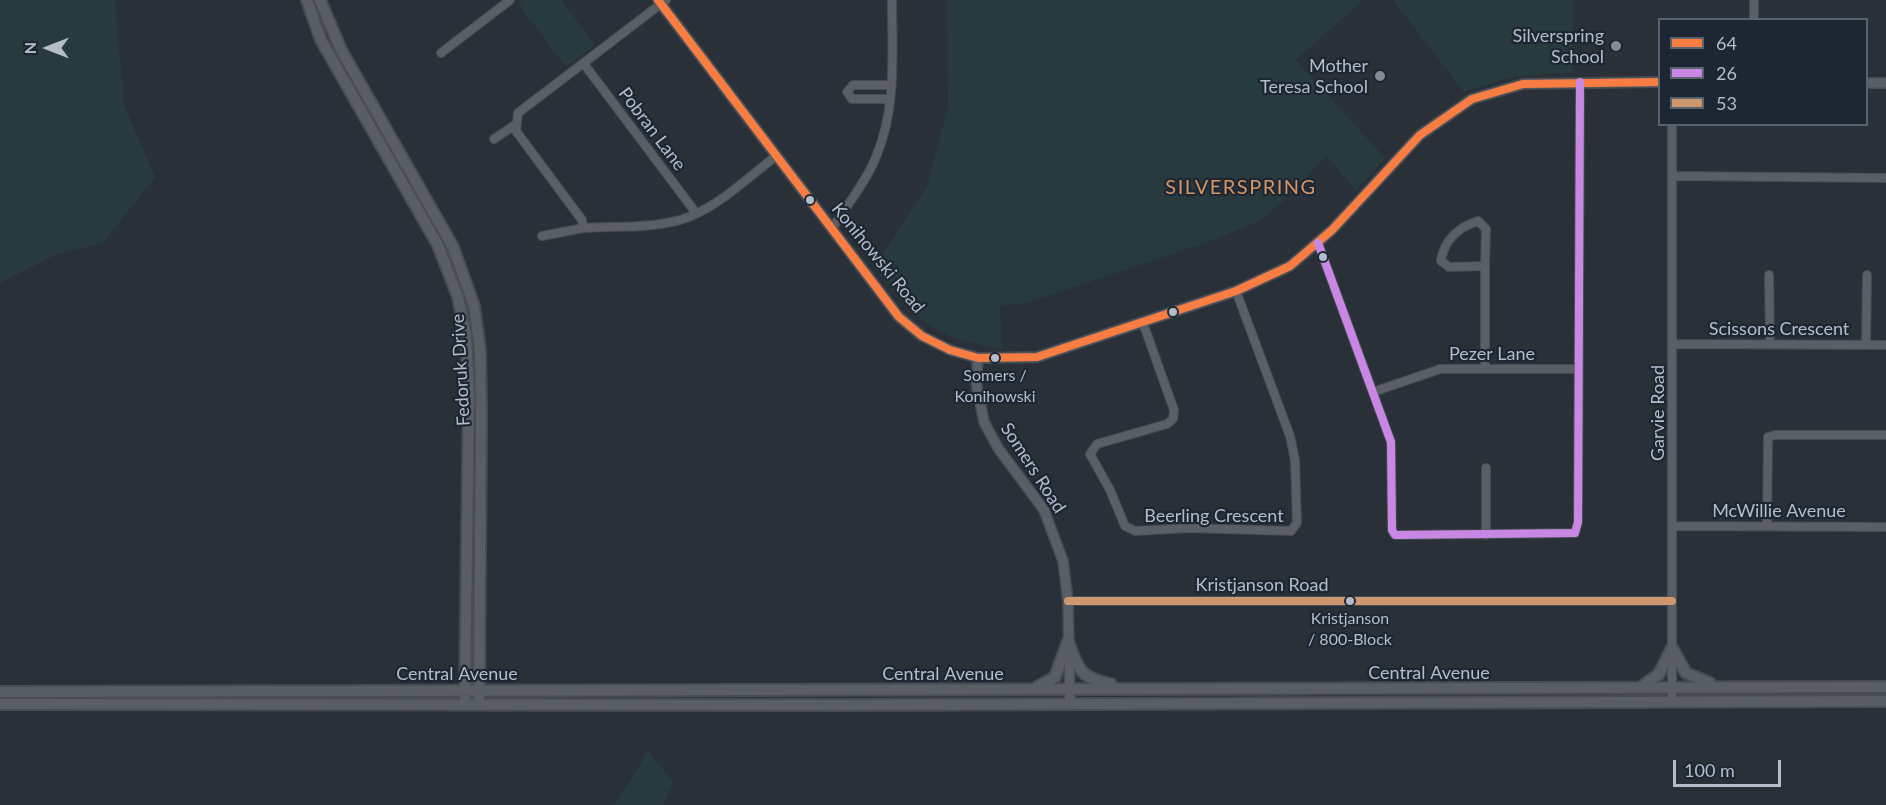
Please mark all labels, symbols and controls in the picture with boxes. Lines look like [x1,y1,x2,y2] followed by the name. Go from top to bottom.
[18,18,78,78] north arrow
[1658,18,1868,126] legend
[1513,25,1604,68] place label: Silverspring School
[1716,32,1737,54] text: 64
[1609,39,1623,53] marker: Silverspring School
[20,42,39,54] text: N
[1260,55,1368,98] place label: Mother Teresa School
[1716,62,1737,84] text: 26
[1373,69,1387,83] marker: Mother Teresa School
[614,83,690,175] street label: Pobran Lane
[1716,92,1737,114] text: 53
[1165,176,1317,200] district label: SILVERSPRING
[804,194,816,206] unlabelled marker
[827,198,929,318] street label: Konihowski Road
[1317,251,1329,263] unlabelled marker
[1167,306,1179,318] unlabelled marker
[447,313,475,427] street label: Fedoruk Drive
[1709,318,1849,340] street label: Scissons Crescent
[1449,343,1535,365] street label: Pezer Lane
[989,352,1001,364] marker: Somers / Konihowski
[1647,365,1669,461] street label: Garvie Road
[954,366,1036,404] place label: Somers / Konihowski
[996,419,1070,517] street label: Somers Road
[1712,500,1846,522] street label: McWillie Avenue
[1144,505,1284,527] street label: Beerling Crescent
[1196,574,1328,596] street label: Kristjanson Road
[1344,595,1356,607] marker: Kristjanson / 800-Block
[1308,609,1392,647] place label: Kristjanson / 800-Block
[1368,662,1490,684] street label: Central Avenue
[396,663,518,685] street label: Central Avenue
[882,663,1004,685] street label: Central Avenue
[1676,748,1784,786] scale bar
[1684,759,1735,781] text: 100 m

